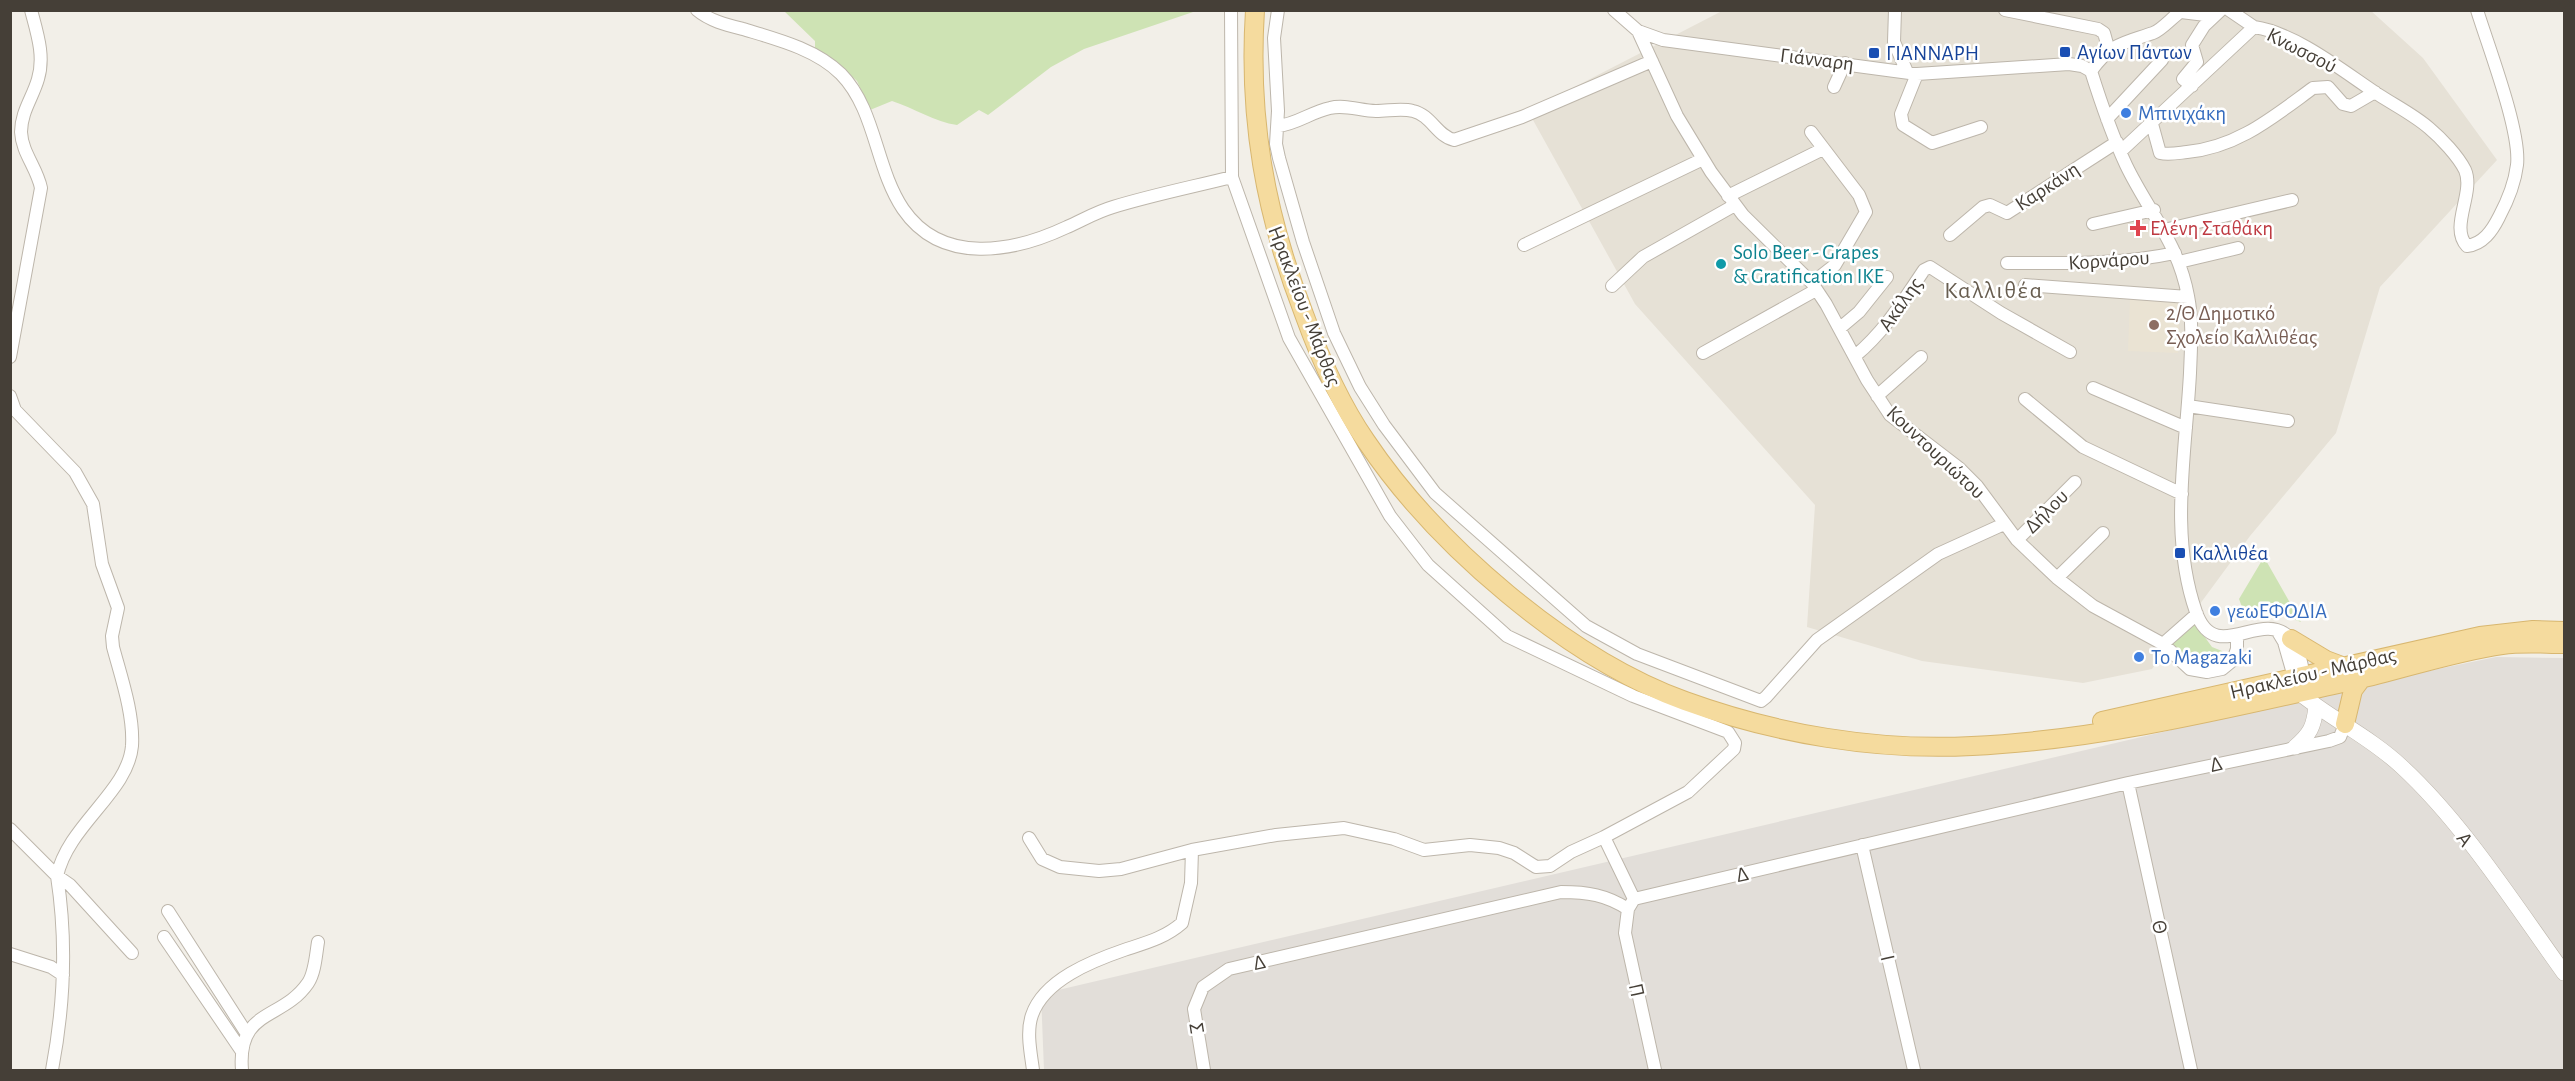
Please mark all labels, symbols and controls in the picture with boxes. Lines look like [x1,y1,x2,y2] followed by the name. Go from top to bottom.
[2263,24,2340,77] street label: Κνωσσού
[2077,42,2192,63] place label: Αγίων Πάντων
[1886,43,1979,64] place label: ΓΙΑΝΝΑΡΗ
[1779,45,1855,74] street label: Γιάνναρη
[2058,45,2072,59] marker: Αγίων Πάντων
[1867,46,1881,60] marker: ΓΙΑΝΝΑΡΗ
[2138,103,2226,124] place label: Μπινιχάκη
[2119,106,2133,120] marker: Μπινιχάκη
[2011,158,2083,215] street label: Καρκάνη
[2150,218,2273,239] place label: Ελένη Σταθάκη
[2131,221,2145,235] marker: Ελένη Σταθάκη
[1264,223,1345,389] street label: Ηρακλείου - Μάρθας
[1733,242,1884,287] place label: Solo Beer - Grapes & Gratification IKE
[2068,247,2150,274] street label: Κορνάρου
[1714,257,1728,271] marker: Solo Beer - Grapes & Gratification IKE
[1874,273,1926,335] street label: Ακάλης
[1944,279,2044,303] district label: Καλλιθέα
[2166,303,2317,348] place label: 2/Θ Δημοτικό Σχολείο Καλλιθέας
[2147,318,2161,332] marker: 2/Θ Δημοτικό Σχολείο Καλλιθέας
[1882,402,1989,503] street label: Κουντουριώτου
[2020,485,2072,537] street label: Δήλου
[2192,543,2269,564] place label: Καλλιθέα
[2173,546,2187,560] marker: Καλλιθέα
[2227,601,2327,622] place label: γεωΕΦΟΔΙΑ
[2208,604,2222,618] marker: γεωΕΦΟΔΙΑ
[2228,644,2398,703] street label: Ηρακλείου - Μάρθας
[2151,647,2252,668] place label: To Magazaki
[2132,650,2146,664] marker: To Magazaki
[2208,753,2224,776] street label: Δ
[2453,828,2477,850] street label: Α
[1734,863,1750,886] street label: Δ
[2148,918,2171,936] street label: Θ
[1251,951,1267,974] street label: Δ
[1877,953,1898,963] street label: Ι
[1625,981,1648,999] street label: Π
[1185,1021,1208,1035] street label: Σ

